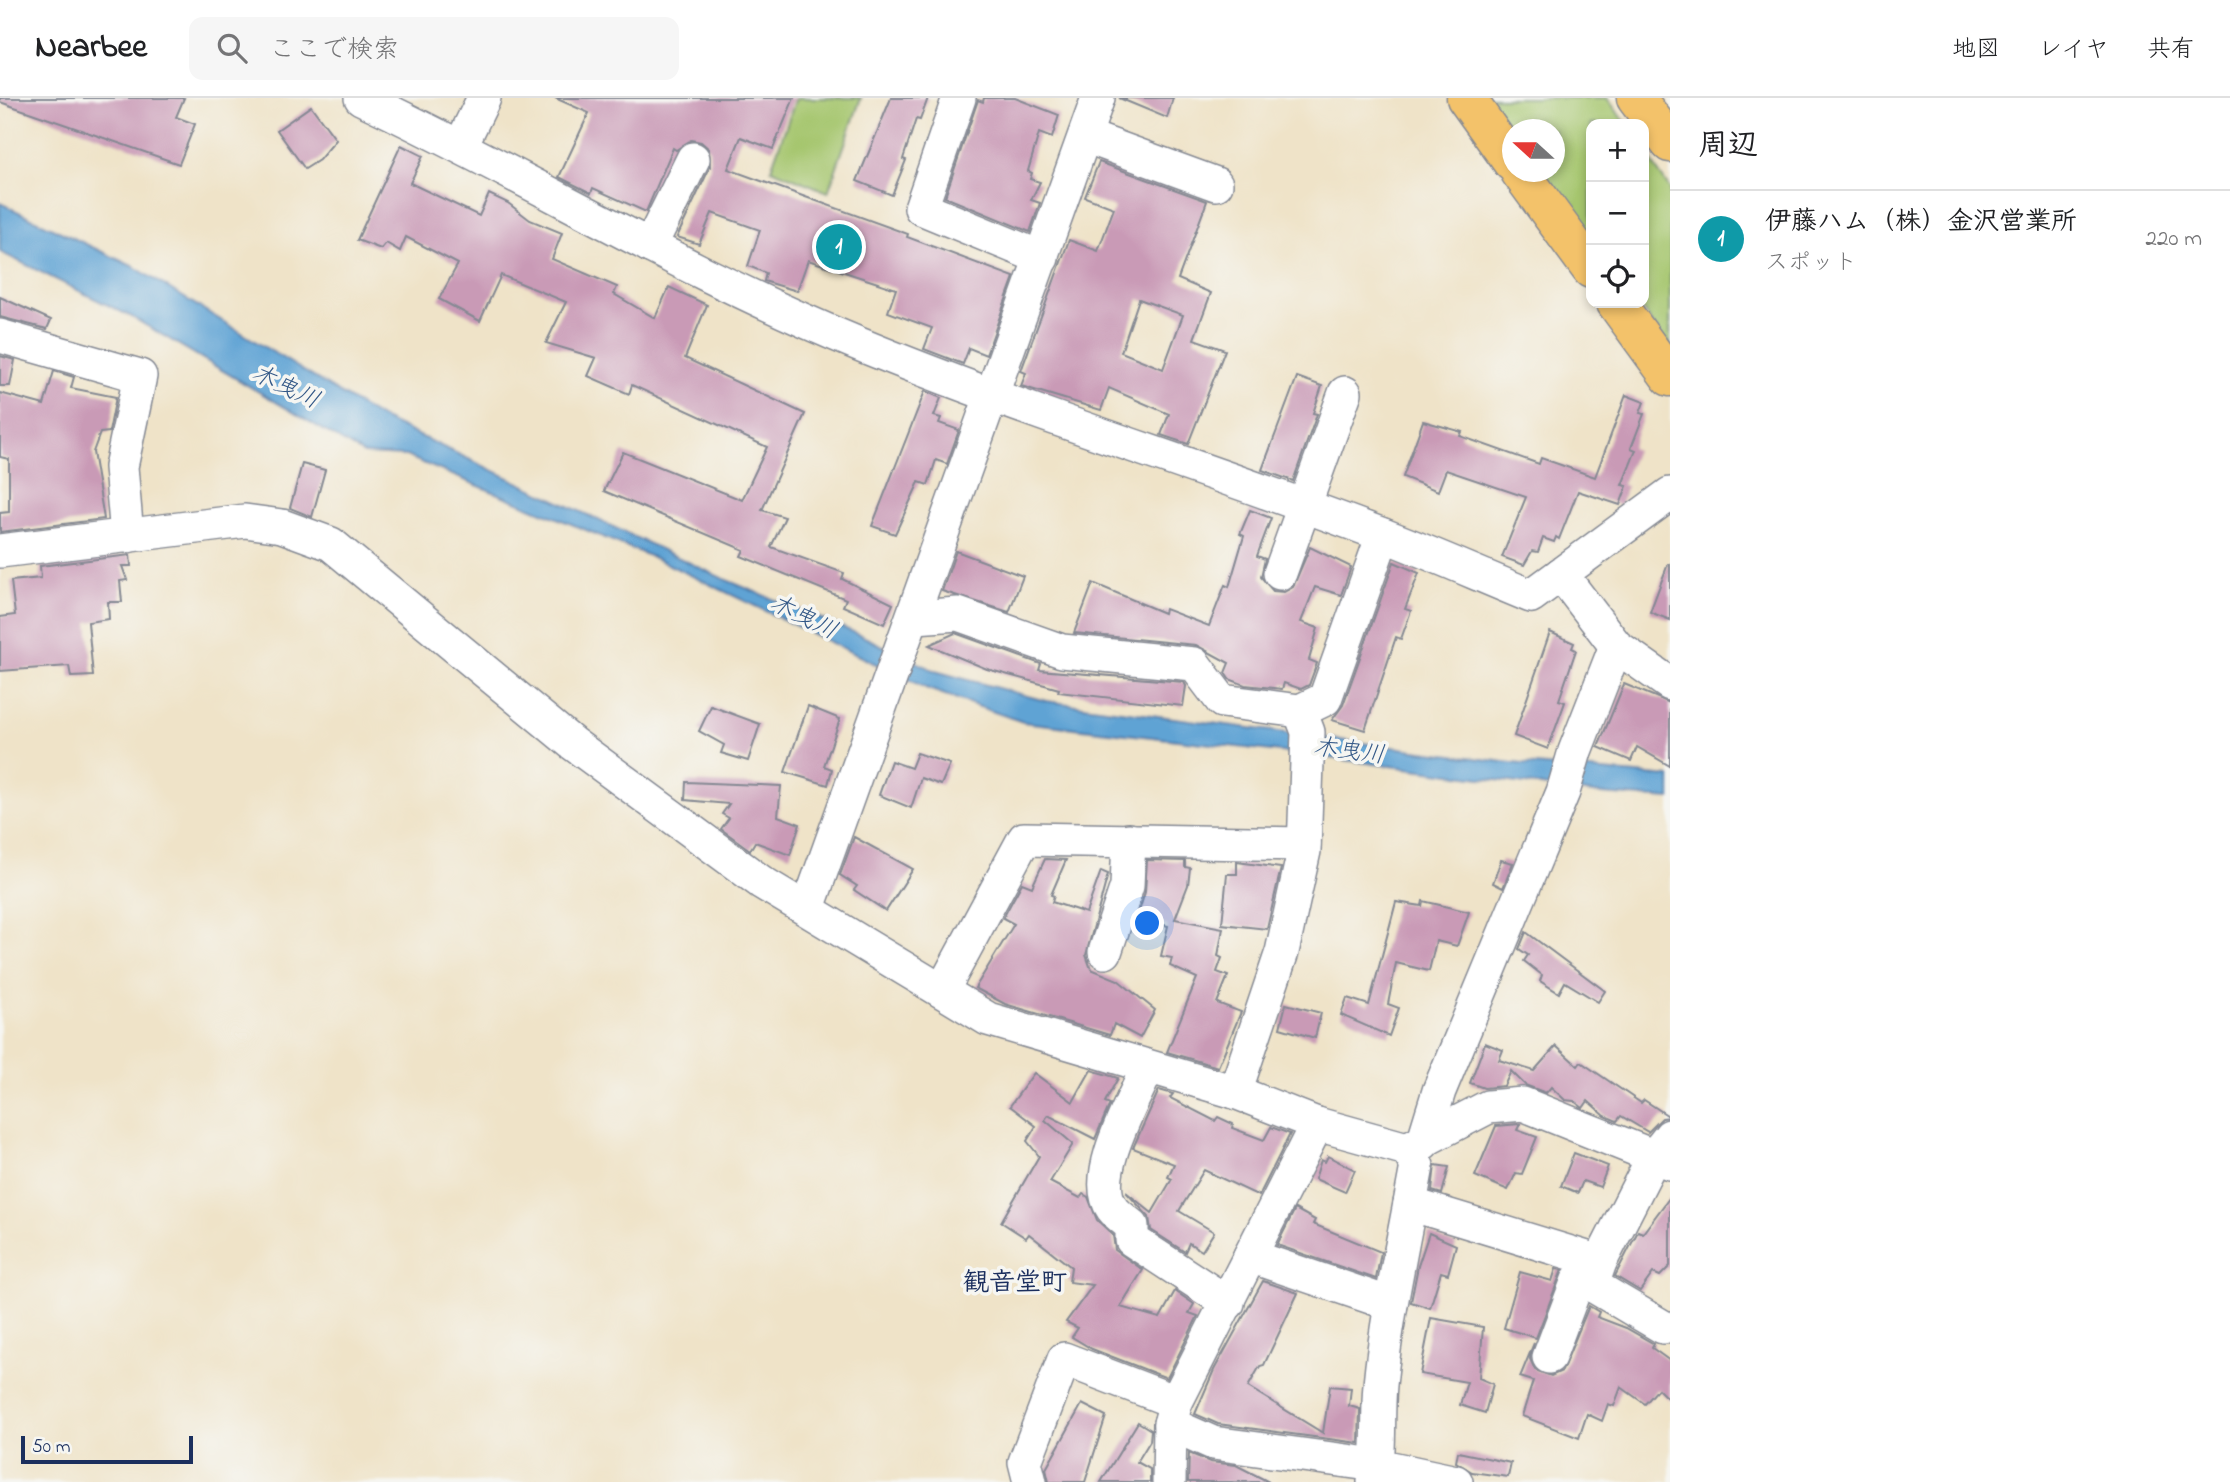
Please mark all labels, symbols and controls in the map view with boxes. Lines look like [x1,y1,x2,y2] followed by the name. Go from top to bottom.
[189,17,679,80] search box
[35,24,147,72] text: Nearbee
[213,29,251,67] icon: search
[269,32,399,70] text: ここで検索
[1952,33,2000,68] text: 地図
[2038,33,2109,68] text: レイヤ
[2147,33,2195,68] text: 共有
[1502,119,1565,182] north arrow
[1586,119,1649,308] map controls
[1586,119,1649,182] button: +
[1698,125,1758,169] text: 周辺
[1586,182,1649,245] button: −
[1765,204,2077,242] text: 伊藤ハム（株）金沢営業所
[816,221,862,273] pin: 1
[1717,223,1725,256] text: 1
[2146,223,2202,256] text: 220 m
[1586,245,1649,308] button: locate
[1765,247,1857,280] text: スポット
[245,357,325,419] water label: 木曳川
[763,587,843,650] water label: 木曳川
[1311,731,1387,774] water label: 木曳川
[1130,906,1164,940] your location
[963,1265,1067,1303] district label: 観音堂町
[21,1433,192,1465] scale bar
[32,1434,71,1461] text: 50 m

